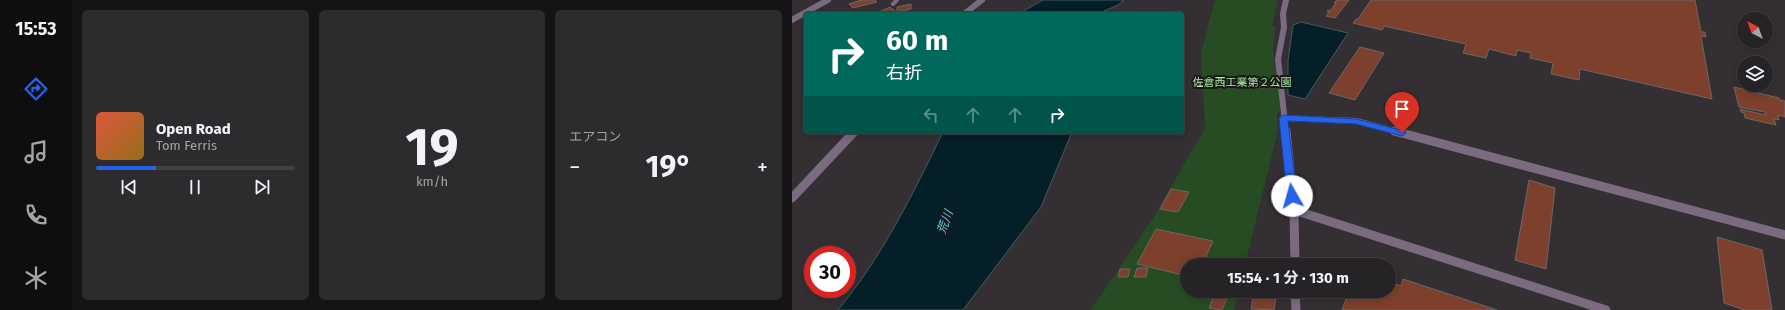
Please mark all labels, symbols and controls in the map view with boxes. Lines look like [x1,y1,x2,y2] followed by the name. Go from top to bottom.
[1737,12,1773,48] north arrow
[1737,12,1773,92] map controls
[15,18,57,40] text: 15:53
[886,24,948,57] text: 60 m
[820,28,872,80] icon: right
[1737,56,1773,92] button: layers
[886,62,922,84] text: 右折
[22,75,50,103] icon: directions
[1193,76,1292,89] park label: 佐倉西工業第２公園
[1385,92,1419,133] pin
[1391,98,1413,120] icon: arrive
[920,104,942,126] icon: left
[962,104,984,126] icon: ahead
[1004,104,1026,126] icon: ahead
[1046,104,1068,126] icon: right
[405,116,459,179] text: 19
[156,120,231,138] text: Open Road
[569,129,621,144] text: エアコン
[22,138,50,166] icon: music
[156,138,217,153] text: Tom Ferris
[646,149,692,185] text: 19°
[569,154,580,181] text: −
[757,154,768,181] text: +
[416,174,448,189] text: km/h
[1271,175,1313,217] position arrow
[118,176,140,198] icon: previous
[184,176,206,198] icon: pause
[251,176,273,198] icon: next
[22,201,50,229] icon: phone
[934,206,956,236] water label: 荒川
[804,246,856,298] speed limit sign: 30
[22,264,50,292] icon: climate
[1227,269,1349,287] text: 15:54 · 1 分 · 130 m

